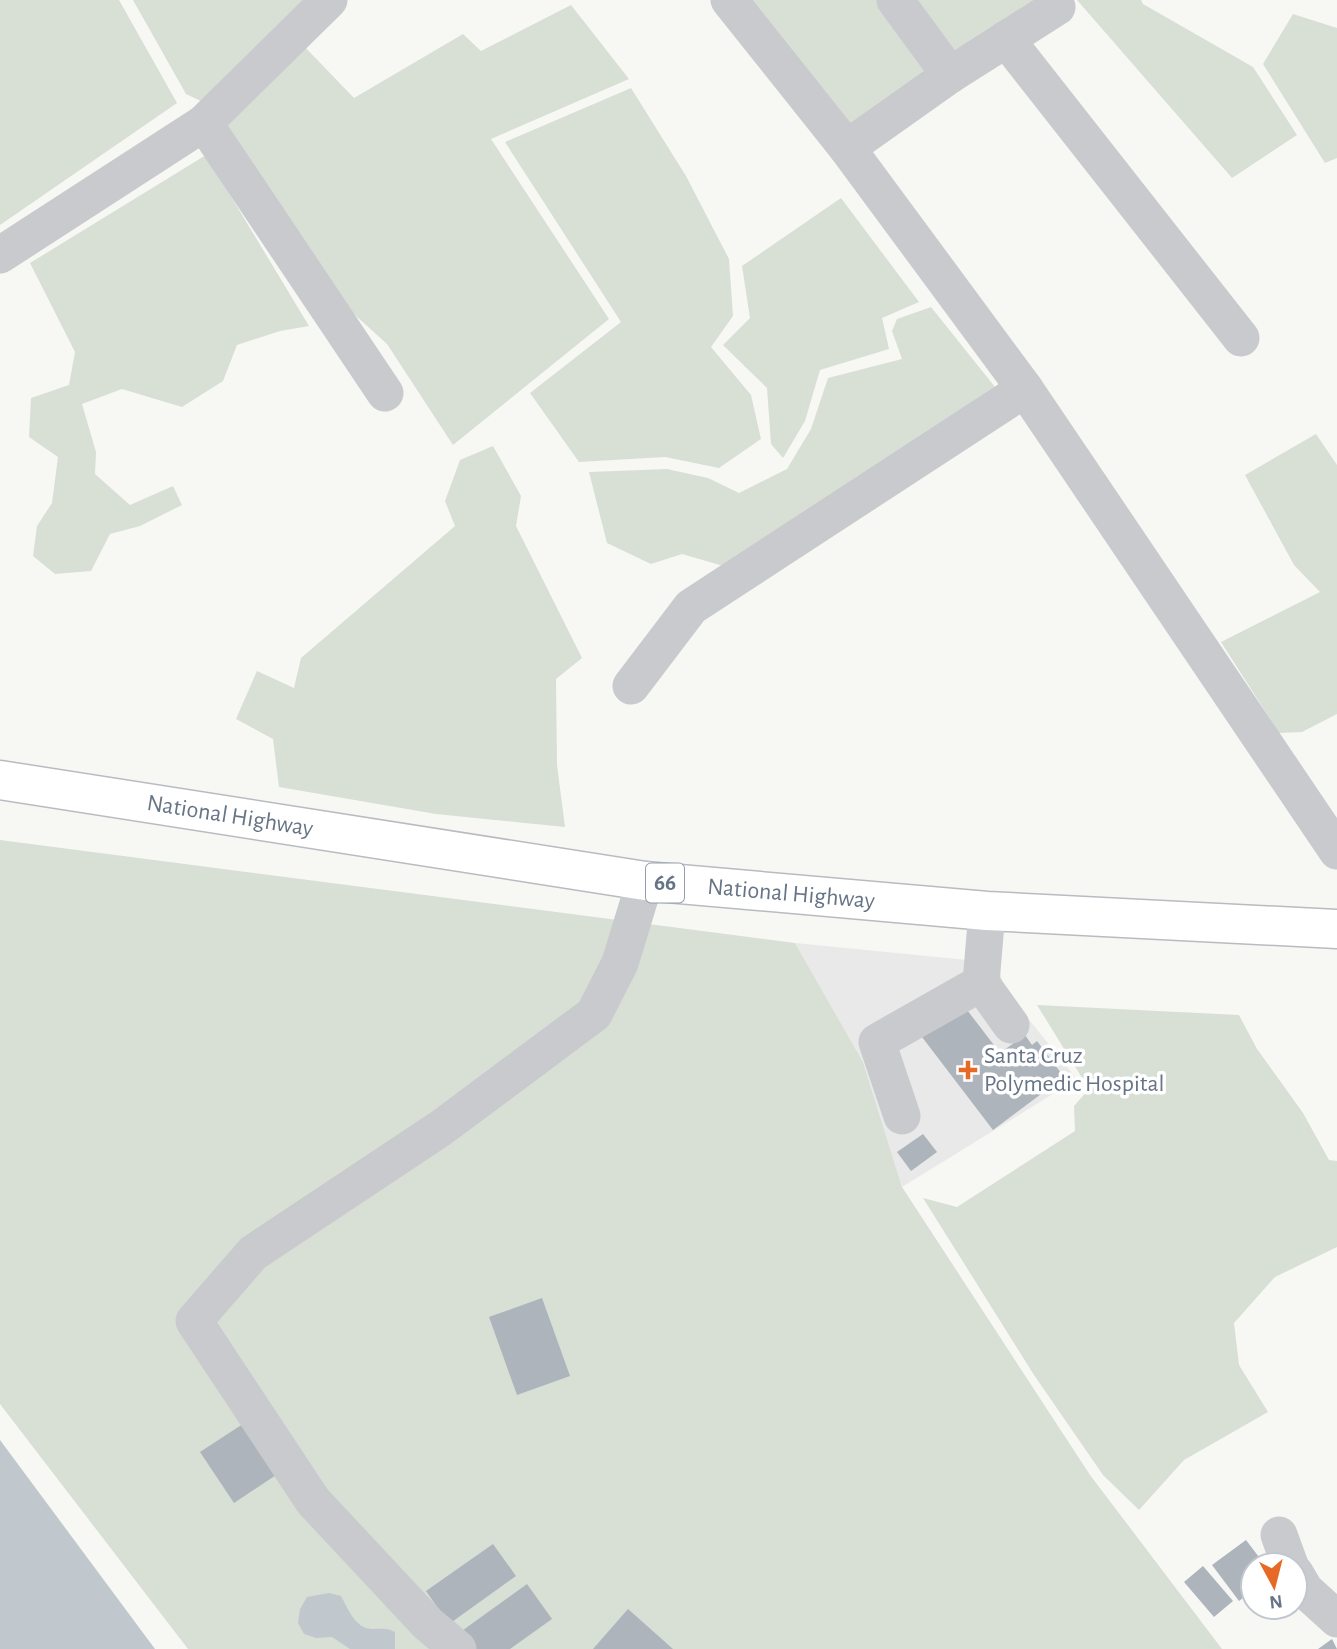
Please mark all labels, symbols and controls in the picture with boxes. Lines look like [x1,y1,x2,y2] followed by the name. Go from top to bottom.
[145,791,315,841] street label: National Highway
[646,863,684,902] road number: 66
[706,875,876,913] street label: National Highway
[984,1044,1164,1096] place label: Santa Cruz Polymedic Hospital
[958,1060,978,1080] marker: Santa Cruz Polymedic Hospital
[1239,1551,1309,1621] north arrow
[1268,1591,1284,1612] text: N

